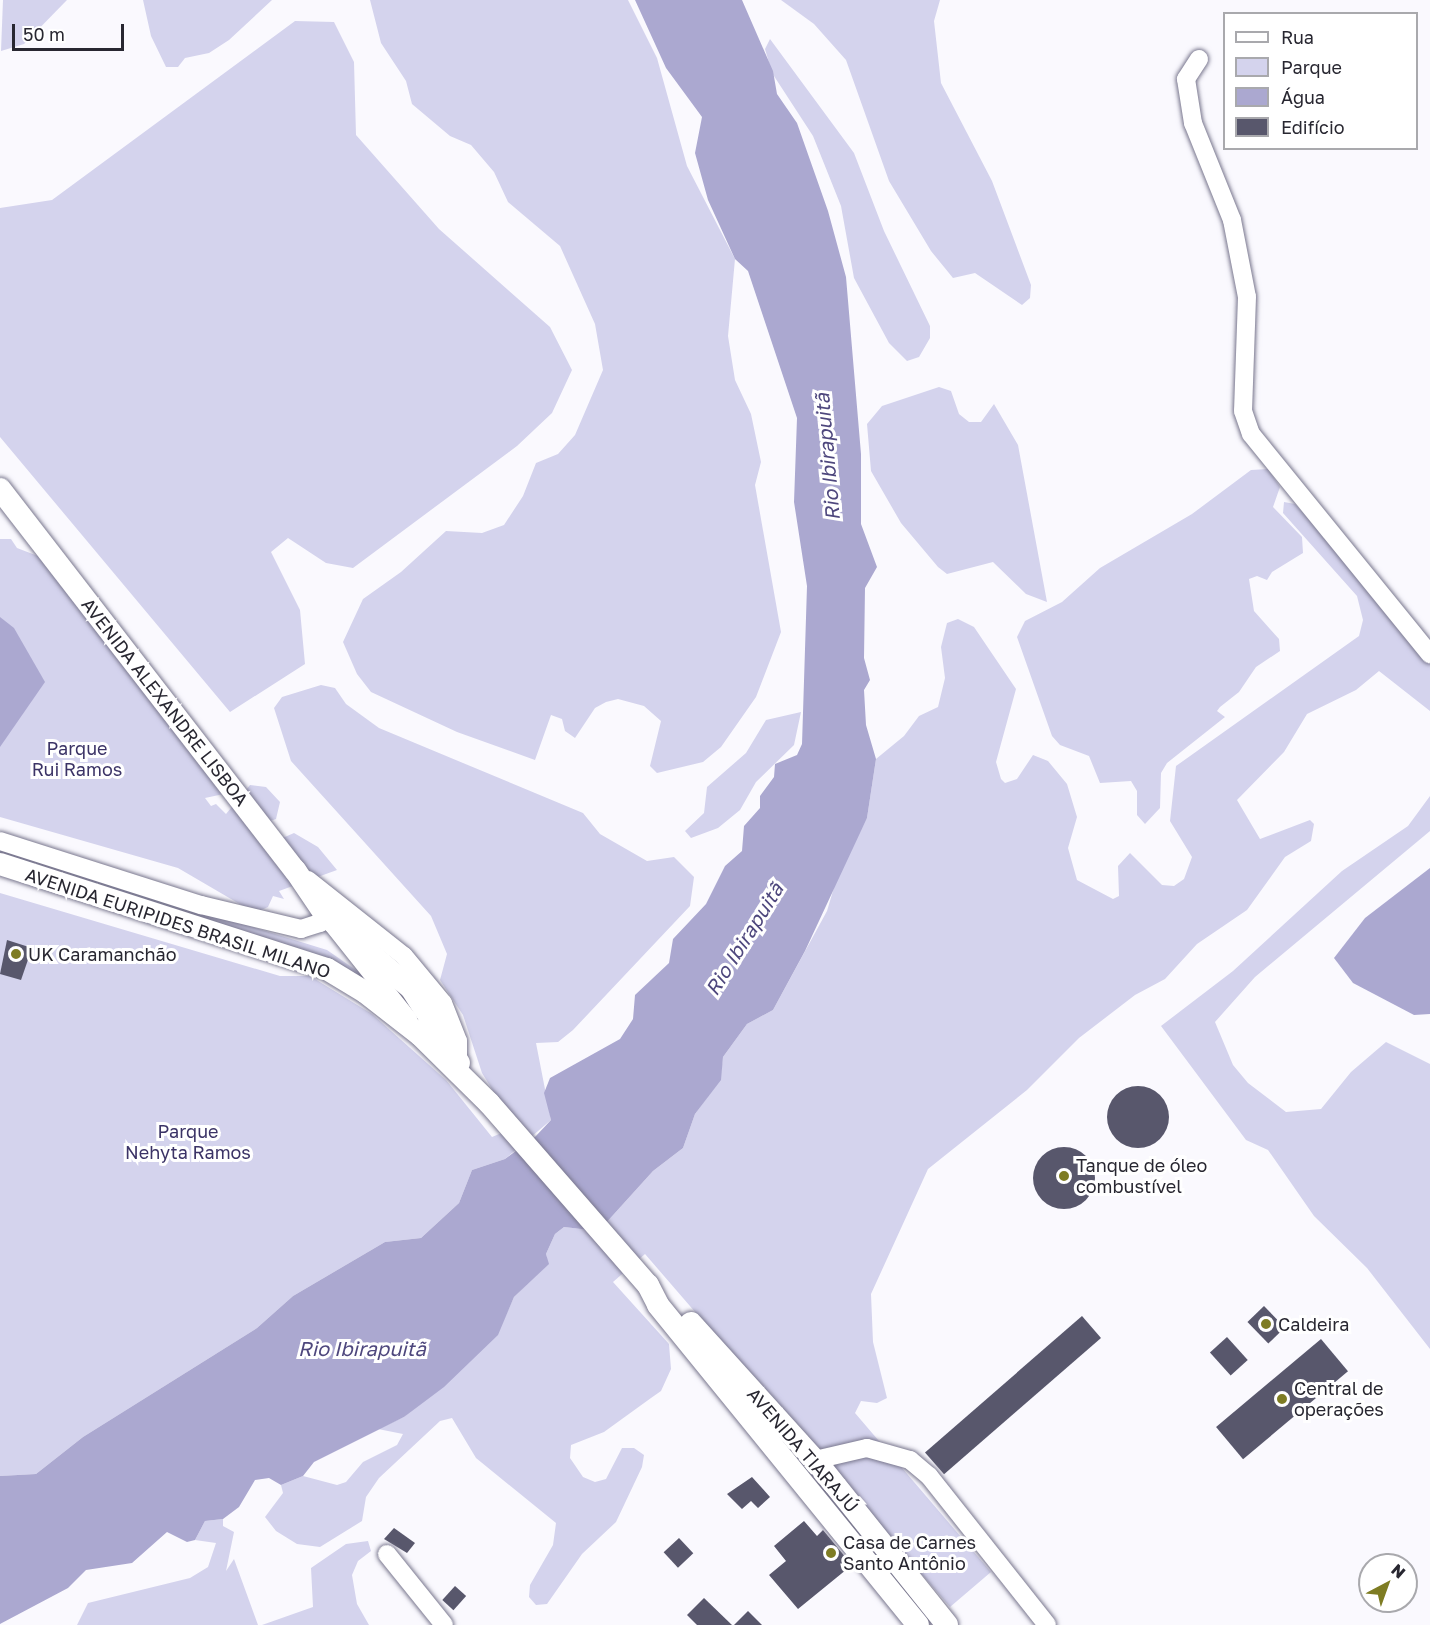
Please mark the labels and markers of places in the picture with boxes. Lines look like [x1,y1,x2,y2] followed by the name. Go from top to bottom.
[28,943,176,965] place label: UK Caramanchão
[9,947,23,961] marker: UK Caramanchão
[1076,1155,1207,1198] place label: Tanque de óleo combustível
[1057,1169,1071,1183] marker: Tanque de óleo combustível
[1278,1313,1349,1335] place label: Caldeira
[1259,1317,1273,1331] marker: Caldeira
[1294,1378,1384,1420] place label: Central de operações
[1275,1392,1289,1406] marker: Central de operações
[843,1532,976,1574] place label: Casa de Carnes Santo Antônio
[824,1546,838,1560] marker: Casa de Carnes Santo Antônio

